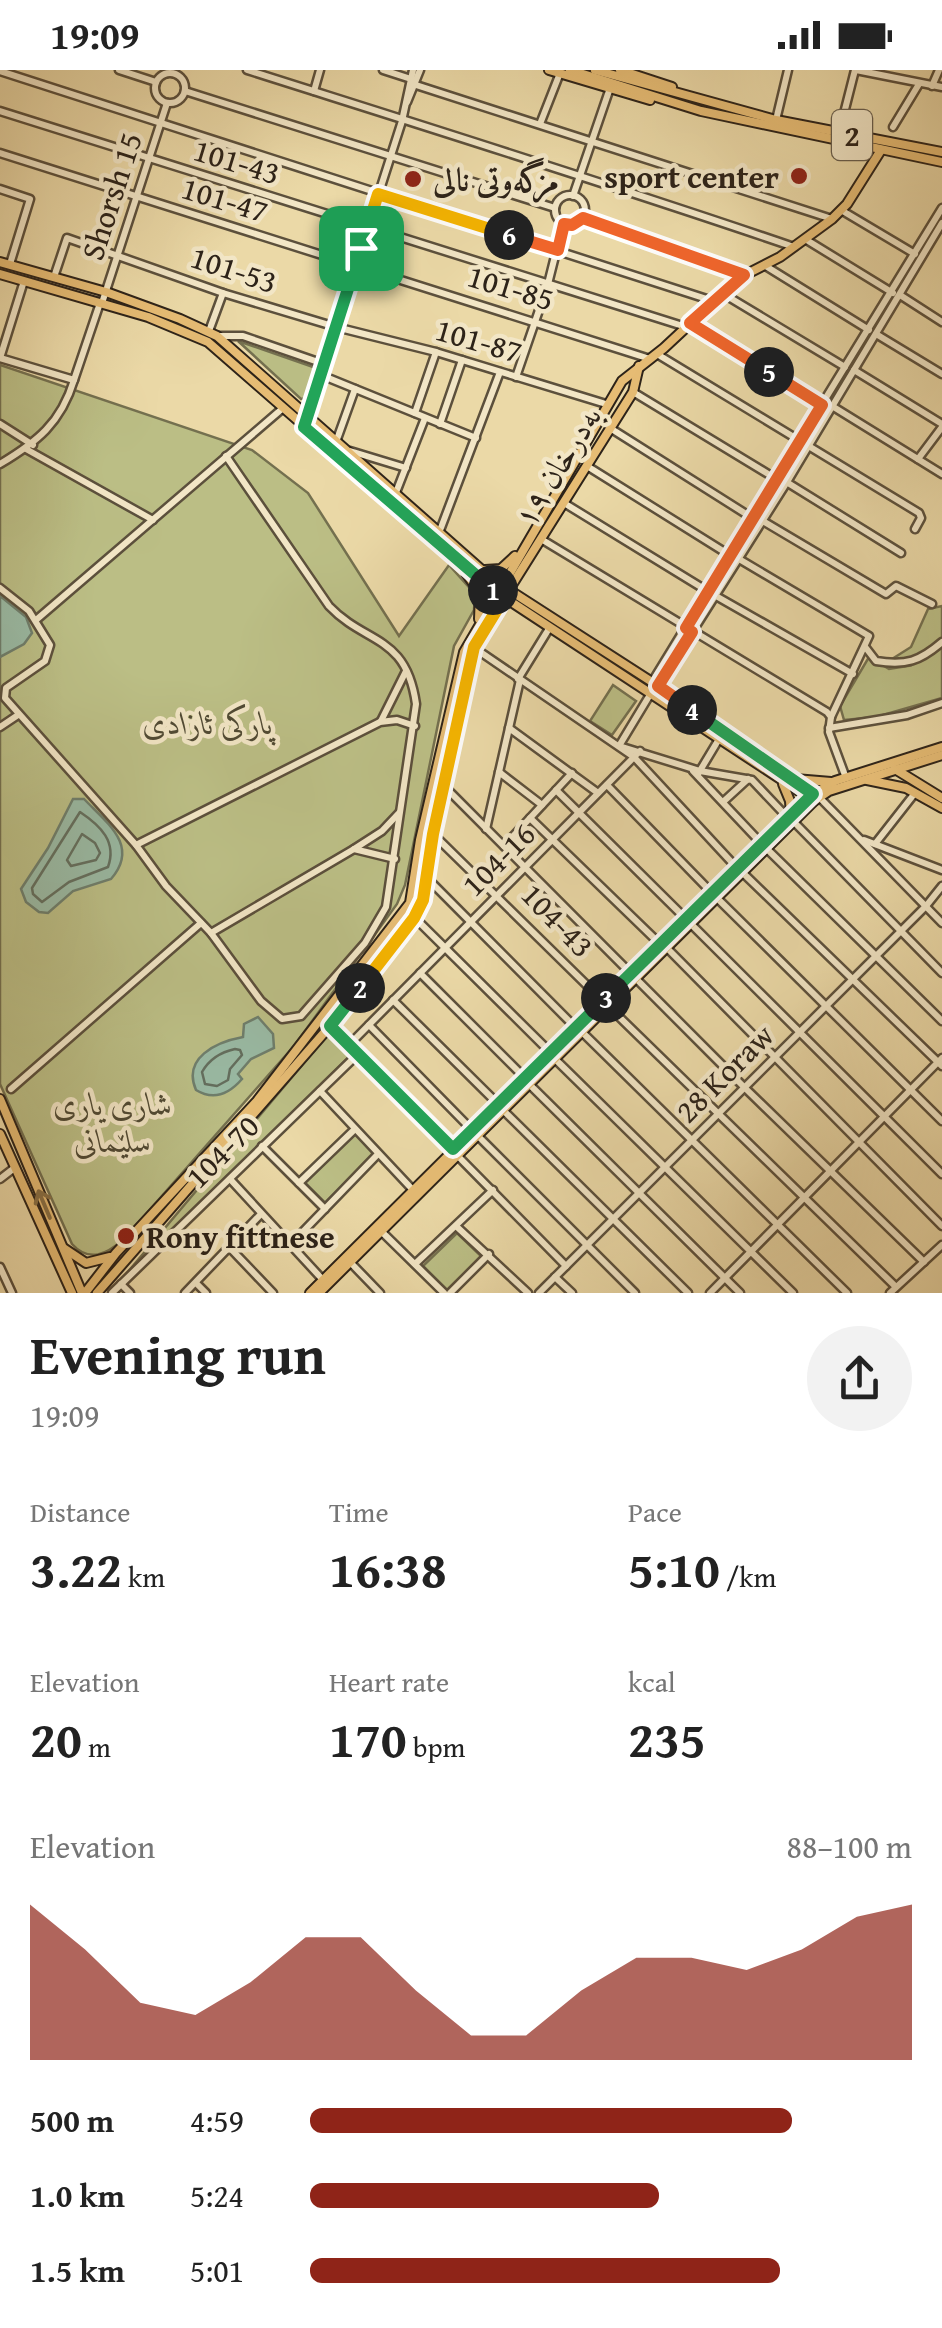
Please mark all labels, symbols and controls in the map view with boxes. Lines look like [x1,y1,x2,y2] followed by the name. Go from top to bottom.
[50,7,140,63] text: 19:09
[832,110,872,160] road number: 2
[68,126,154,266] street label: Shorsh 15
[188,126,286,196] street label: 101-43
[604,153,779,200] place label: sport center
[432,156,559,203] place label: مزگەوتی نالی
[176,164,274,234] street label: 101-47
[788,165,810,187] marker: sport center
[402,168,424,190] marker: مزگەوتی نالی
[319,206,404,291] pin
[484,210,534,260] pin: 6
[502,214,516,255] text: 6
[334,221,389,276] icon: arrive
[185,233,283,305] street label: 101-53
[462,252,560,322] street label: 101-85
[430,305,528,375] street label: 101-87
[744,347,794,397] pin: 5
[762,351,776,392] text: 5
[501,396,613,536] street label: بەدرخان ١٩
[468,565,518,615] pin: 1
[486,569,500,610] text: 1
[667,685,717,735] pin: 4
[685,689,699,730] text: 4
[142,699,277,746] park label: پارکی ئازادی
[450,811,546,907] street label: 104-16
[511,872,605,968] street label: 104-43
[335,963,385,1013] pin: 2
[353,967,367,1008] text: 2
[581,973,631,1023] pin: 3
[599,977,613,1018] text: 3
[664,1013,784,1133] street label: 28 Koraw
[53,1080,173,1164] park label: شاری یاری سلێمانی
[174,1103,270,1199] street label: 104-70
[33,1189,51,1219] one-way arrow
[146,1213,335,1260] place label: Rony fittnese
[115,1225,137,1247] marker: Rony fittnese
[30,1314,326,1394] text: Evening run
[807,1326,912,1431] button: share
[30,1392,99,1439] text: 19:09
[30,1491,130,1532] text: Distance
[329,1491,389,1532] text: Time
[628,1491,682,1532] text: Pace
[30,1532,122,1605] text: 3.22
[329,1532,447,1605] text: 16:38
[628,1532,720,1605] text: 5:10
[122,1556,165,1597] text: km
[720,1556,776,1597] text: /km
[30,1661,140,1702] text: Elevation
[329,1661,449,1702] text: Heart rate
[628,1661,676,1702] text: kcal
[30,1702,82,1775] text: 20
[329,1702,407,1775] text: 170
[628,1702,706,1775] text: 235
[82,1726,111,1767] text: m
[407,1726,465,1767] text: bpm
[30,1823,155,1870] text: Elevation
[787,1823,912,1870] text: 88–100 m
[30,2097,114,2144] text: 500 m
[190,2097,244,2144] text: 4:59
[30,2172,125,2219] text: 1.0 km
[190,2172,244,2219] text: 5:24
[30,2247,125,2294] text: 1.5 km
[190,2247,244,2294] text: 5:01

